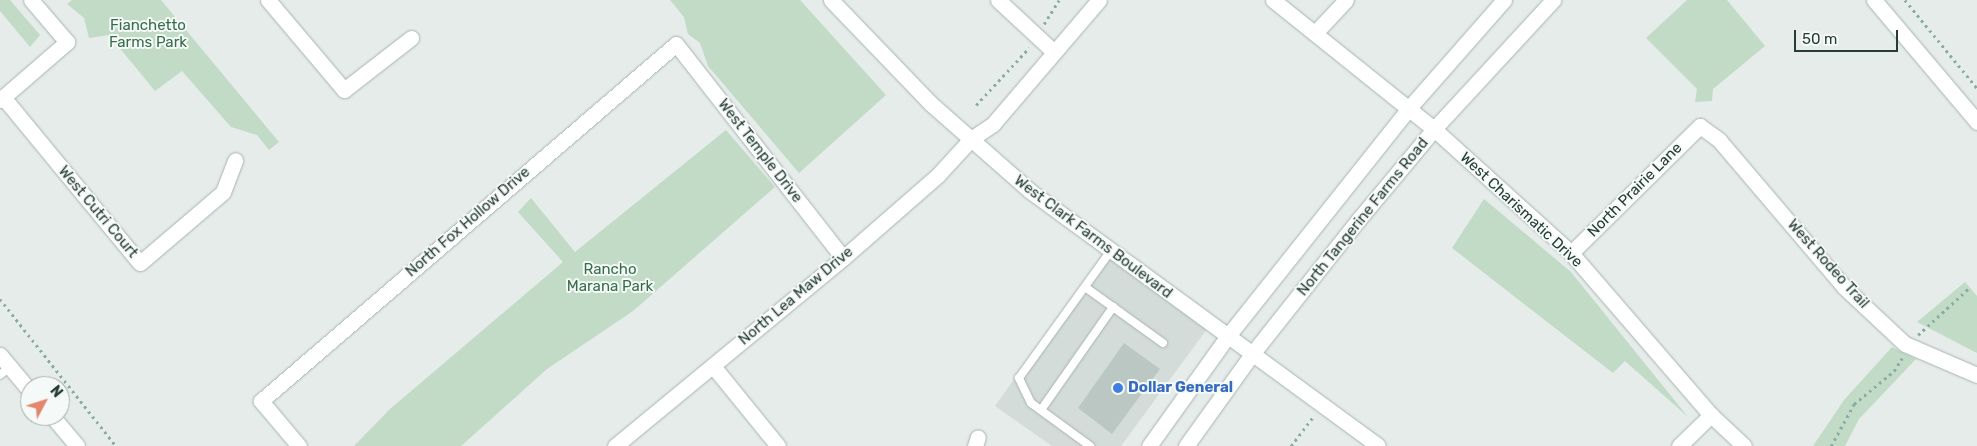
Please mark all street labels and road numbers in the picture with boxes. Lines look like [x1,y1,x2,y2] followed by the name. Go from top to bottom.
[714,95,806,207] street label: West Temple Drive
[1294,134,1432,300] street label: North Tangerine Farms Road
[1584,139,1686,241] street label: North Prairie Lane
[1456,149,1586,271] street label: West Charismatic Drive
[54,162,142,262] street label: West Cutri Court
[402,163,534,281] street label: North Fox Hollow Drive
[1010,172,1176,302] street label: West Clark Farms Boulevard
[1783,216,1873,312] street label: West Rodeo Trail
[735,243,857,349] street label: North Lea Maw Drive

